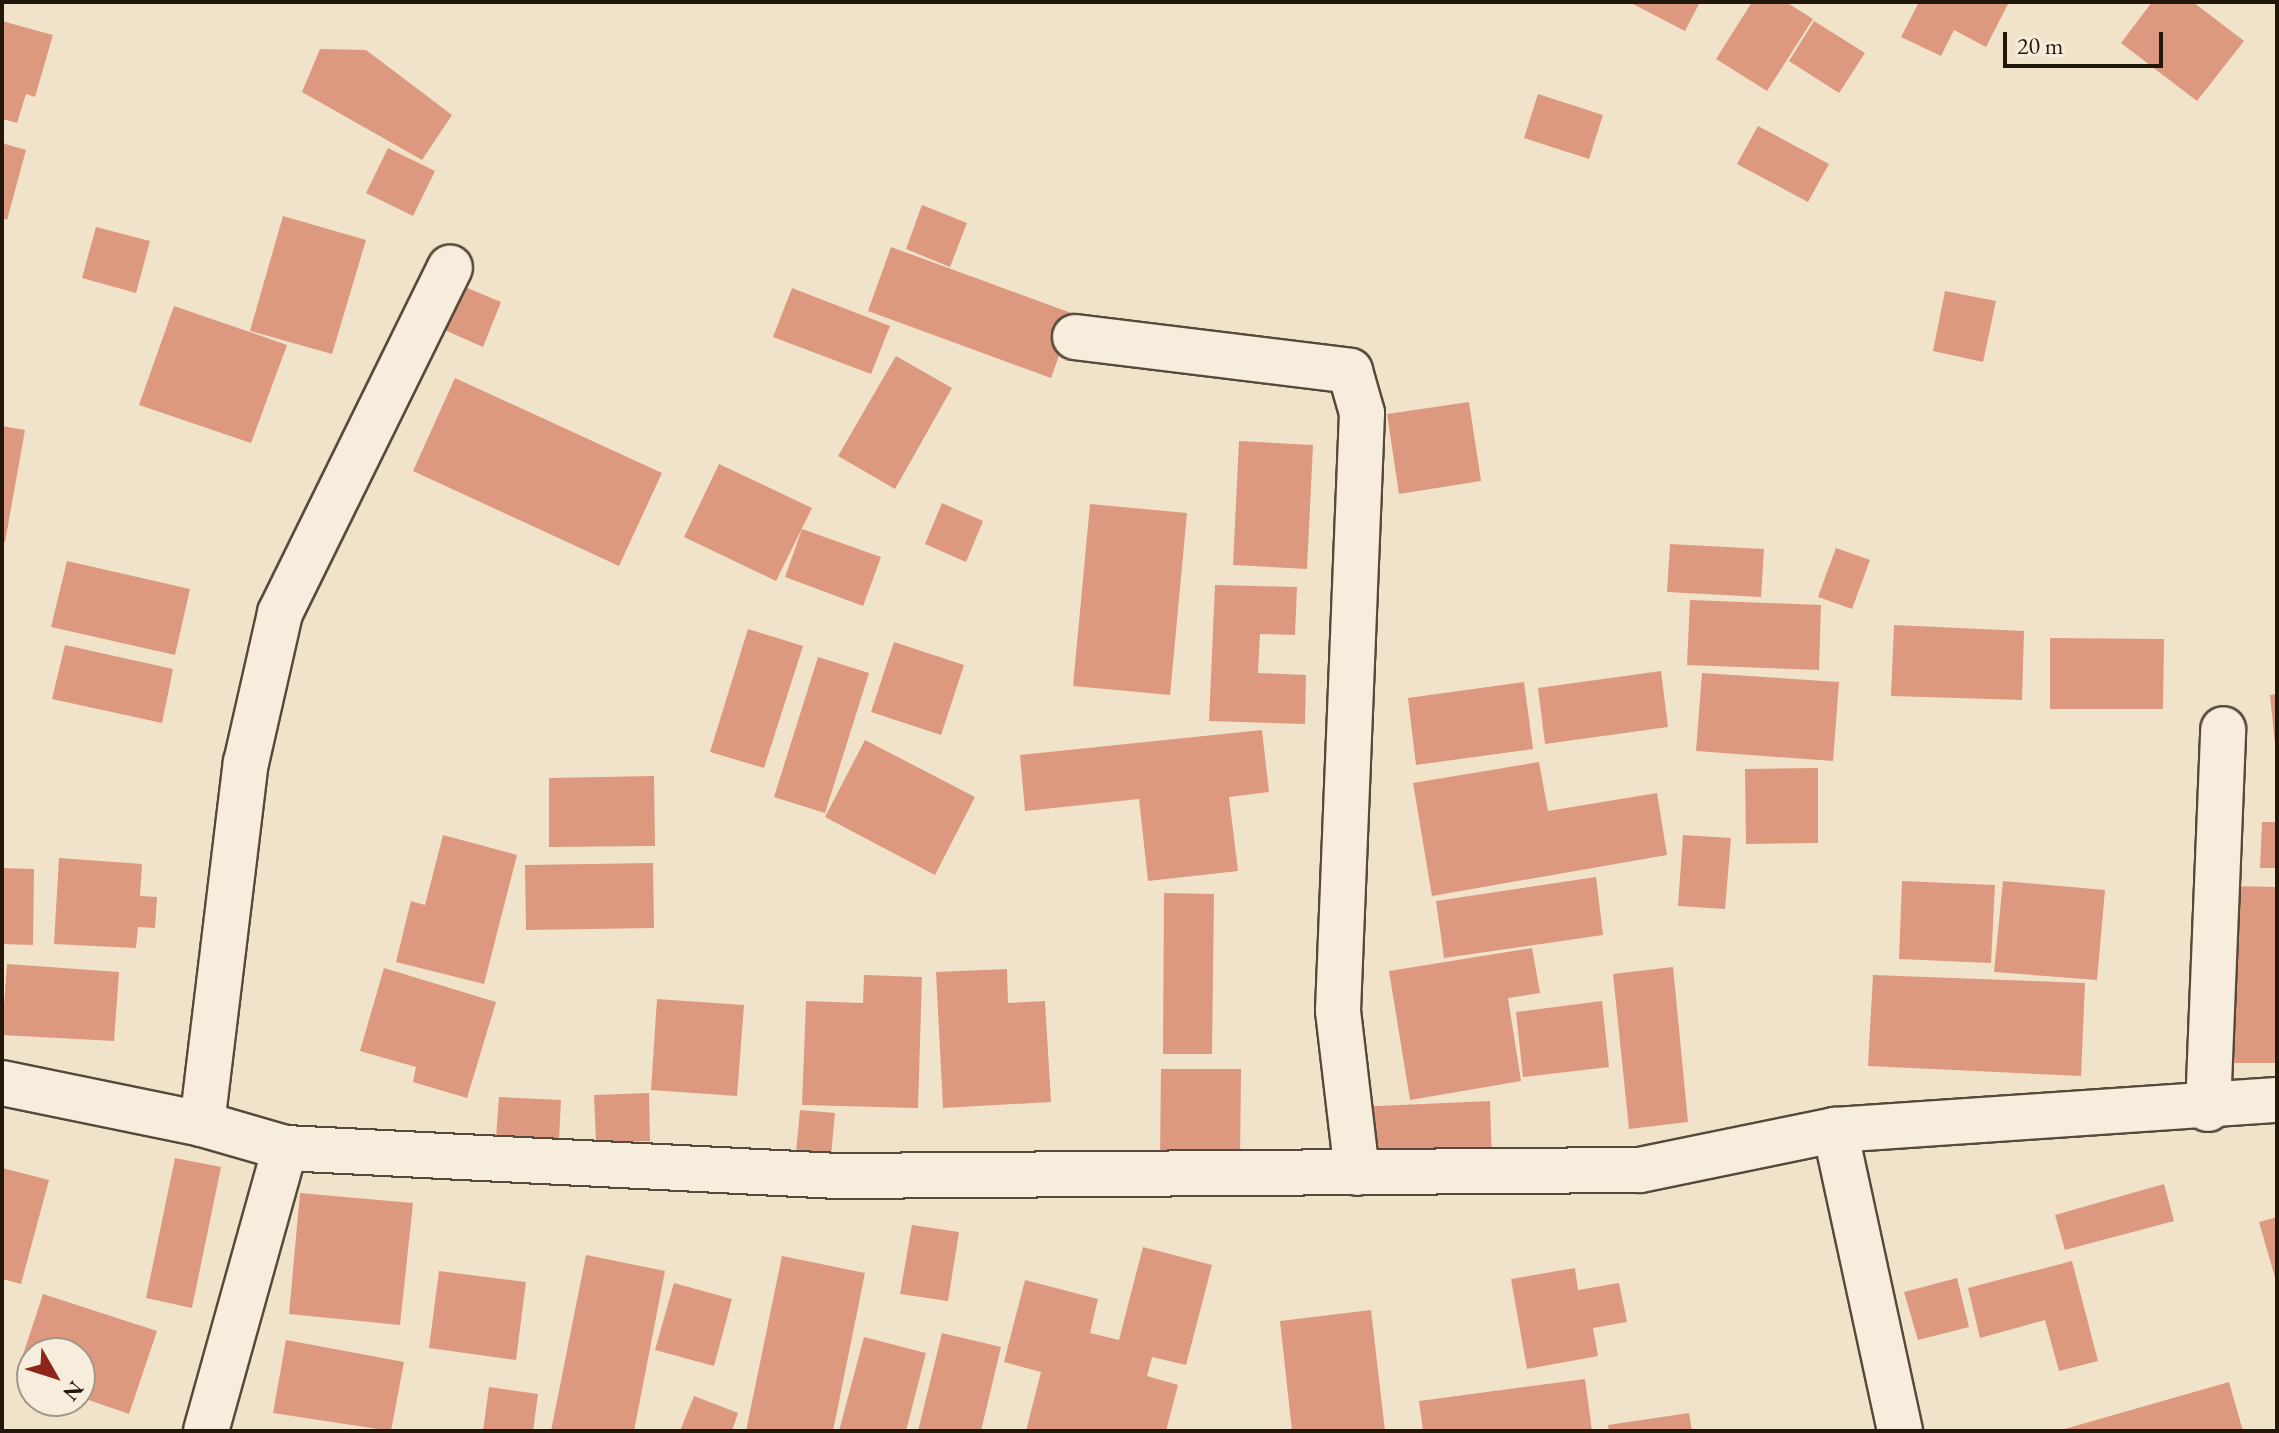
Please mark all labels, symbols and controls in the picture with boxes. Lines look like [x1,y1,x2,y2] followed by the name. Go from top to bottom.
[2007,16,2167,66] scale bar
[2017,30,2064,61] text: 20 m
[16,1337,96,1417] north arrow
[57,1375,90,1407] text: N

